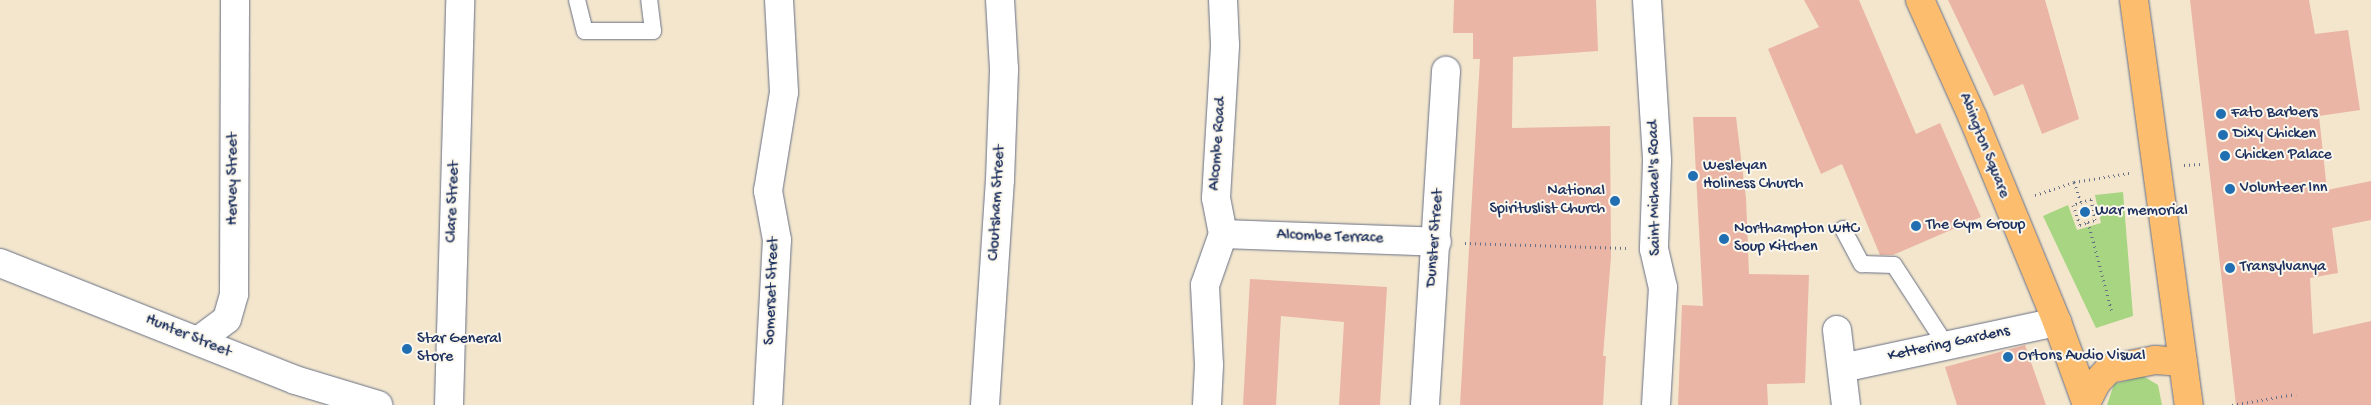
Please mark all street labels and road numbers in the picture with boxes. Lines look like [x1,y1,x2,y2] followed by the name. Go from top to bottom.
[1953,91,2013,201] street label: Abington Square
[1206,97,1232,191] street label: Alcombe Road
[1645,120,1667,256] street label: Saint Michael's Road
[224,133,244,225] street label: Hervey Street
[985,145,1011,261] street label: Cloutsham Street
[443,161,465,243] street label: Clare Street
[1423,188,1449,288] street label: Dunster Street
[1276,227,1384,249] street label: Alcombe Terrace
[762,237,784,345] street label: Somerset Street
[142,311,234,363] street label: Hunter Street
[1886,323,2012,367] street label: Kettering Gardens

